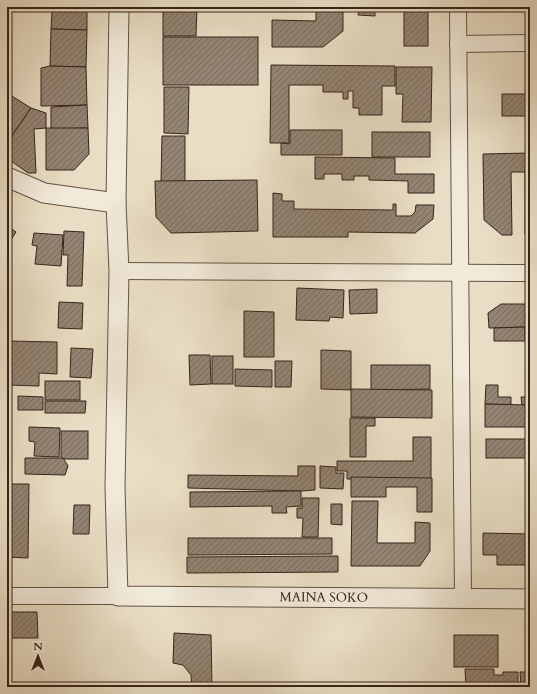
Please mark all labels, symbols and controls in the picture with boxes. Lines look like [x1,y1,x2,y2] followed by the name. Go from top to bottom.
[280,588,368,607] street label: MAINA SOKO
[18,636,58,676] north arrow
[33,639,43,654] text: N

